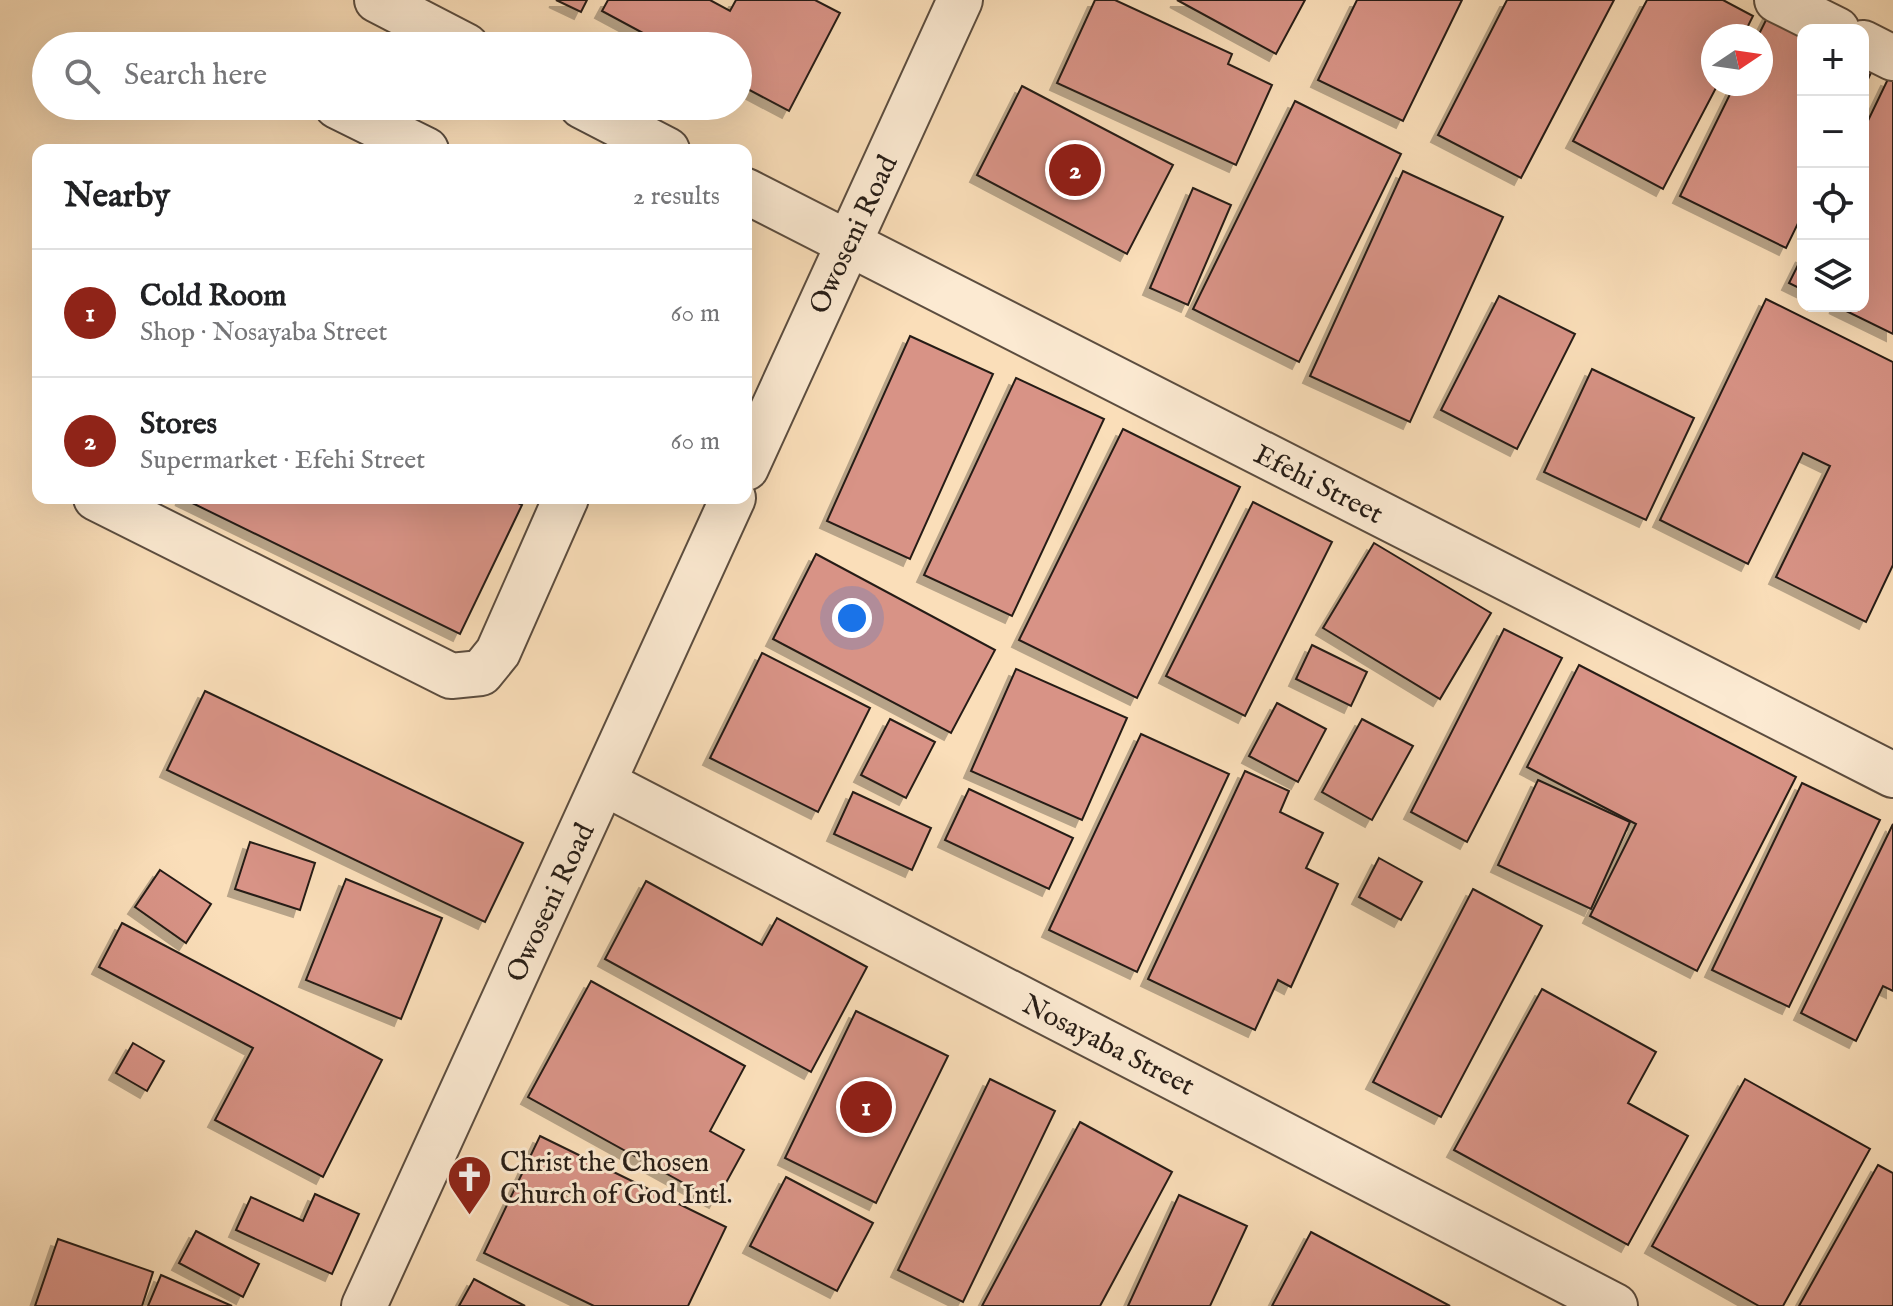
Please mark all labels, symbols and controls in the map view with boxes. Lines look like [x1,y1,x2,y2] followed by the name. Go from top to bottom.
[1701,24,1773,96] north arrow
[1797,24,1869,312] map controls
[1797,24,1869,96] button: +
[32,32,752,120] search box
[60,54,104,98] icon: search
[124,57,267,95] text: Search here
[1797,96,1869,168] button: −
[1049,140,1101,200] pin: 2
[802,150,906,320] street label: Owoseni Road
[1797,168,1869,240] button: locate
[64,175,170,218] text: Nearby
[633,180,720,213] text: 2 results
[1797,240,1869,312] button: layers
[140,278,286,316] text: Cold Room
[85,297,95,330] text: 1
[671,297,720,330] text: 60 m
[140,316,387,349] text: Shop · Nosayaba Street
[140,406,217,444] text: Stores
[84,425,96,458] text: 2
[671,425,720,458] text: 60 m
[1247,438,1389,533] street label: Efehi Street
[140,444,425,477] text: Supermarket · Efehi Street
[832,598,872,638] your location
[499,818,603,988] street label: Owoseni Road
[1016,988,1200,1105] street label: Nosayaba Street
[840,1077,892,1137] pin: 1
[500,1146,732,1213] place label: Christ the Chosen Church of God Intl.
[445,1153,493,1216] church icon: Christ the Chosen Church of God Intl.

